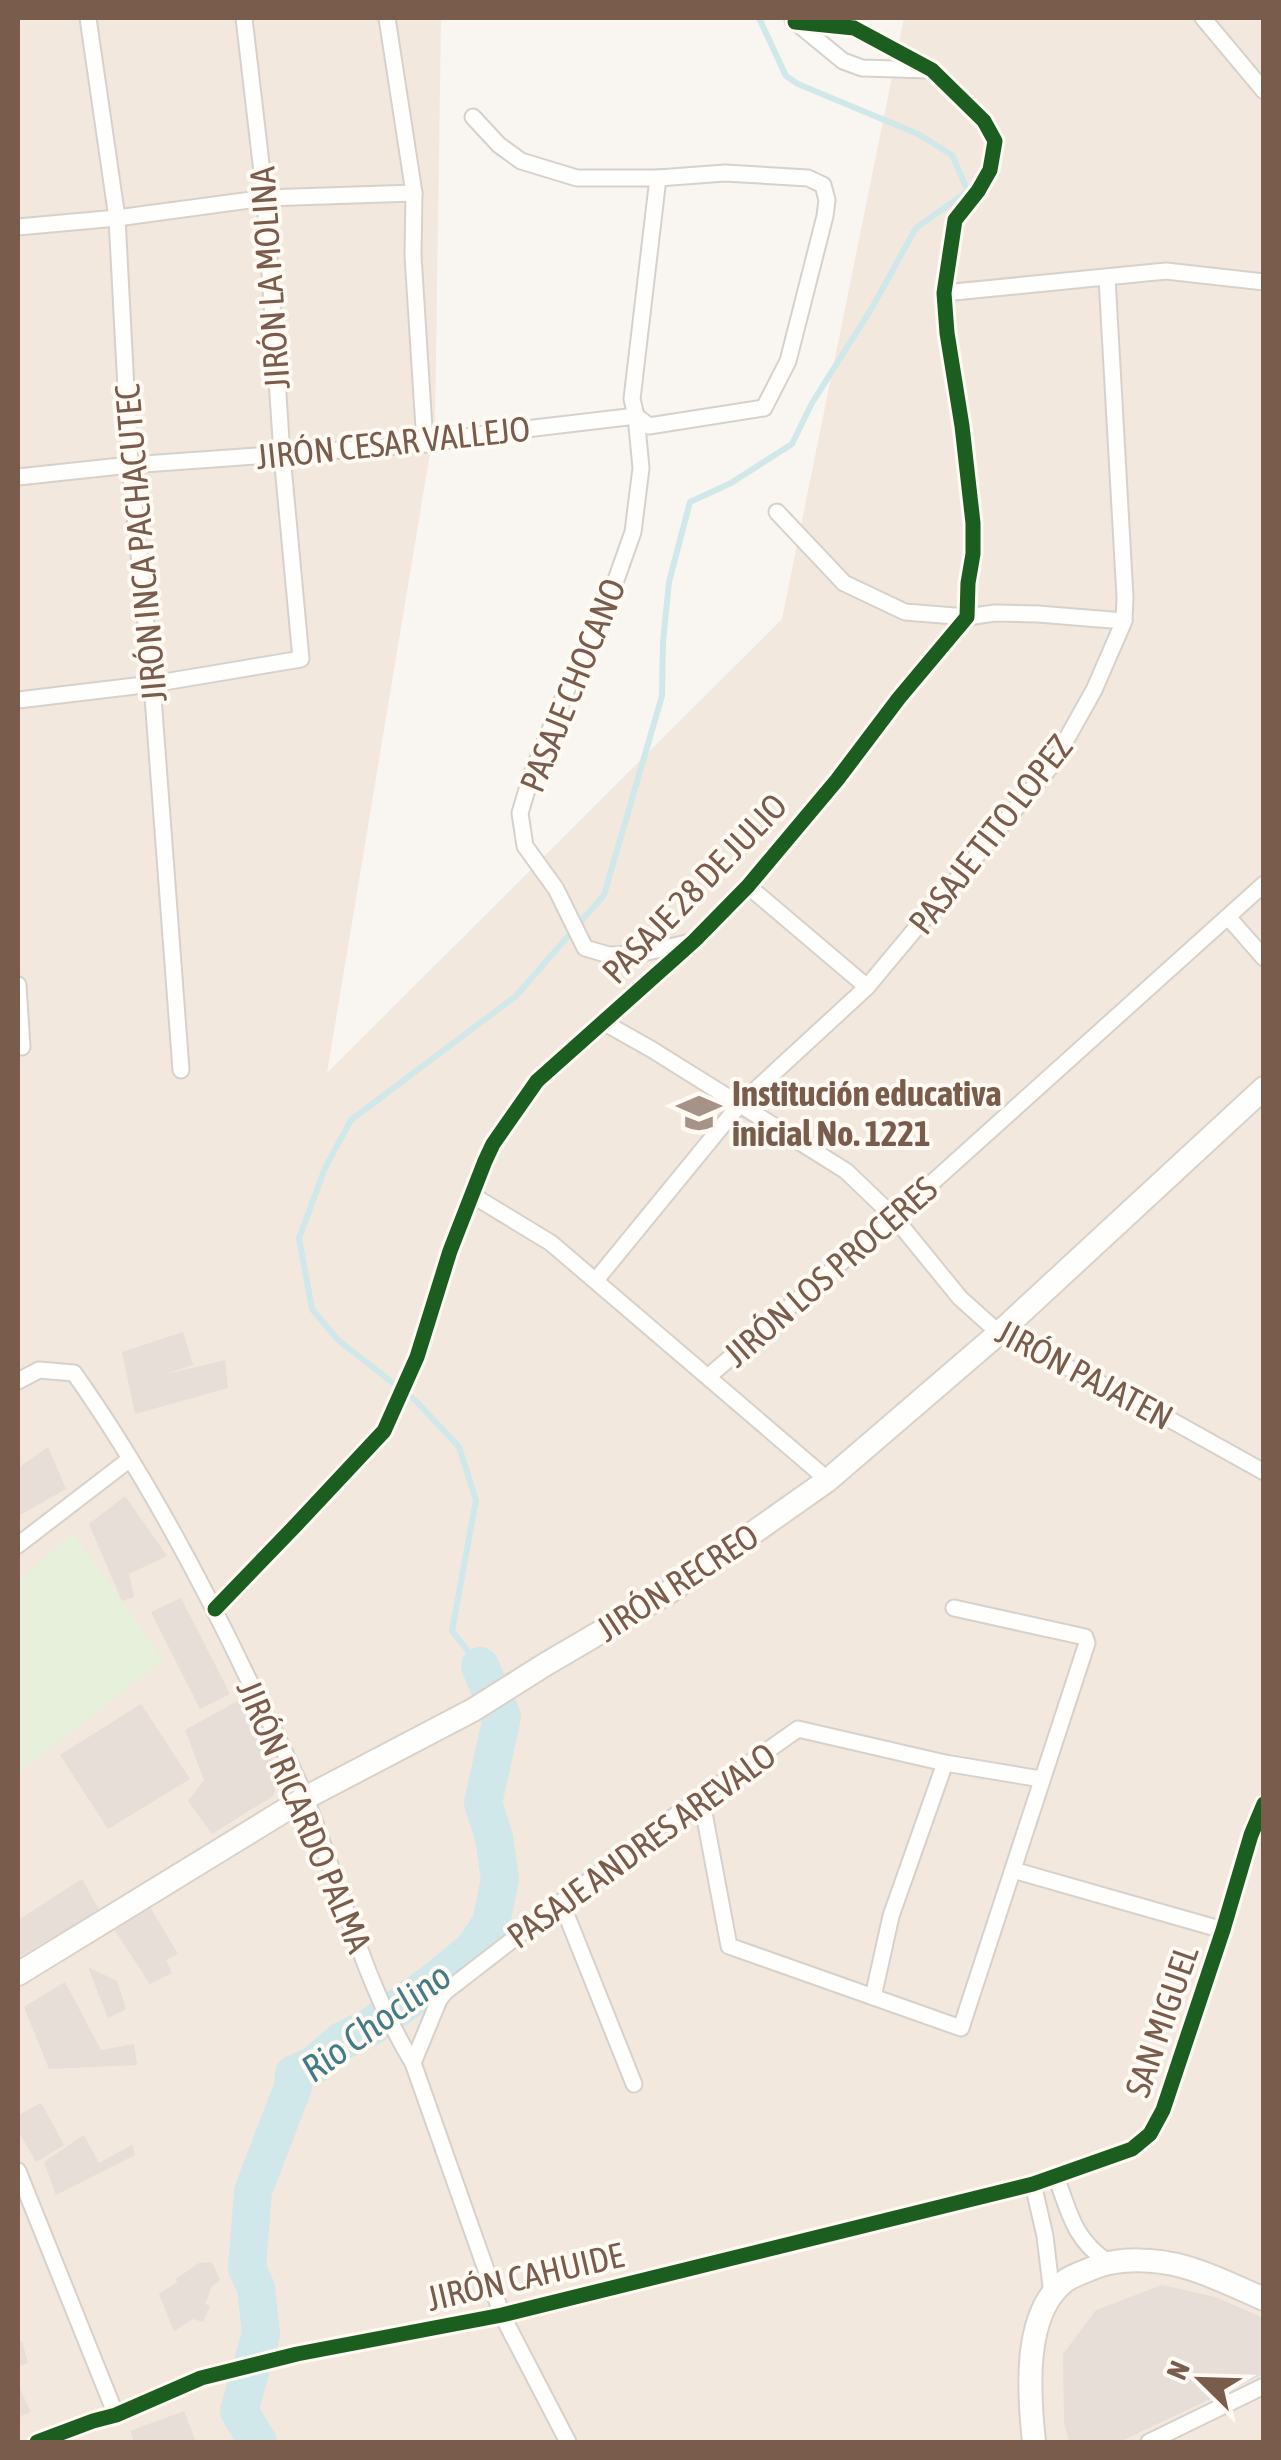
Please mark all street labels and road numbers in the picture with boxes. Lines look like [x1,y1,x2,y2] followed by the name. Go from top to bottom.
[241,165,297,391] street label: JIRÓN LA MOLINA
[106,382,174,704] street label: JIRÓN INCA PACHACUTEC
[254,408,532,476] street label: JIRÓN CESAR VALLEJO
[511,573,633,797] street label: PASAJE CHOCANO
[900,727,1080,941] street label: PASAJE TITO LOPEZ
[594,785,794,991] street label: PASAJE 28 DE JULIO
[716,1168,944,1374] street label: JIRÓN LOS PROCERES
[990,1311,1180,1437] street label: JIRÓN PAJATEN
[589,1515,765,1649] street label: JIRÓN RECREO
[230,1674,381,1959] street label: JIRÓN RICARDO PALMA
[499,1734,783,1956] street label: PASAJE ANDRES AREVALO
[1116,1940,1206,2102] street label: SAN MIGUEL
[423,2234,627,2318] street label: JIRÓN CAHUIDE

